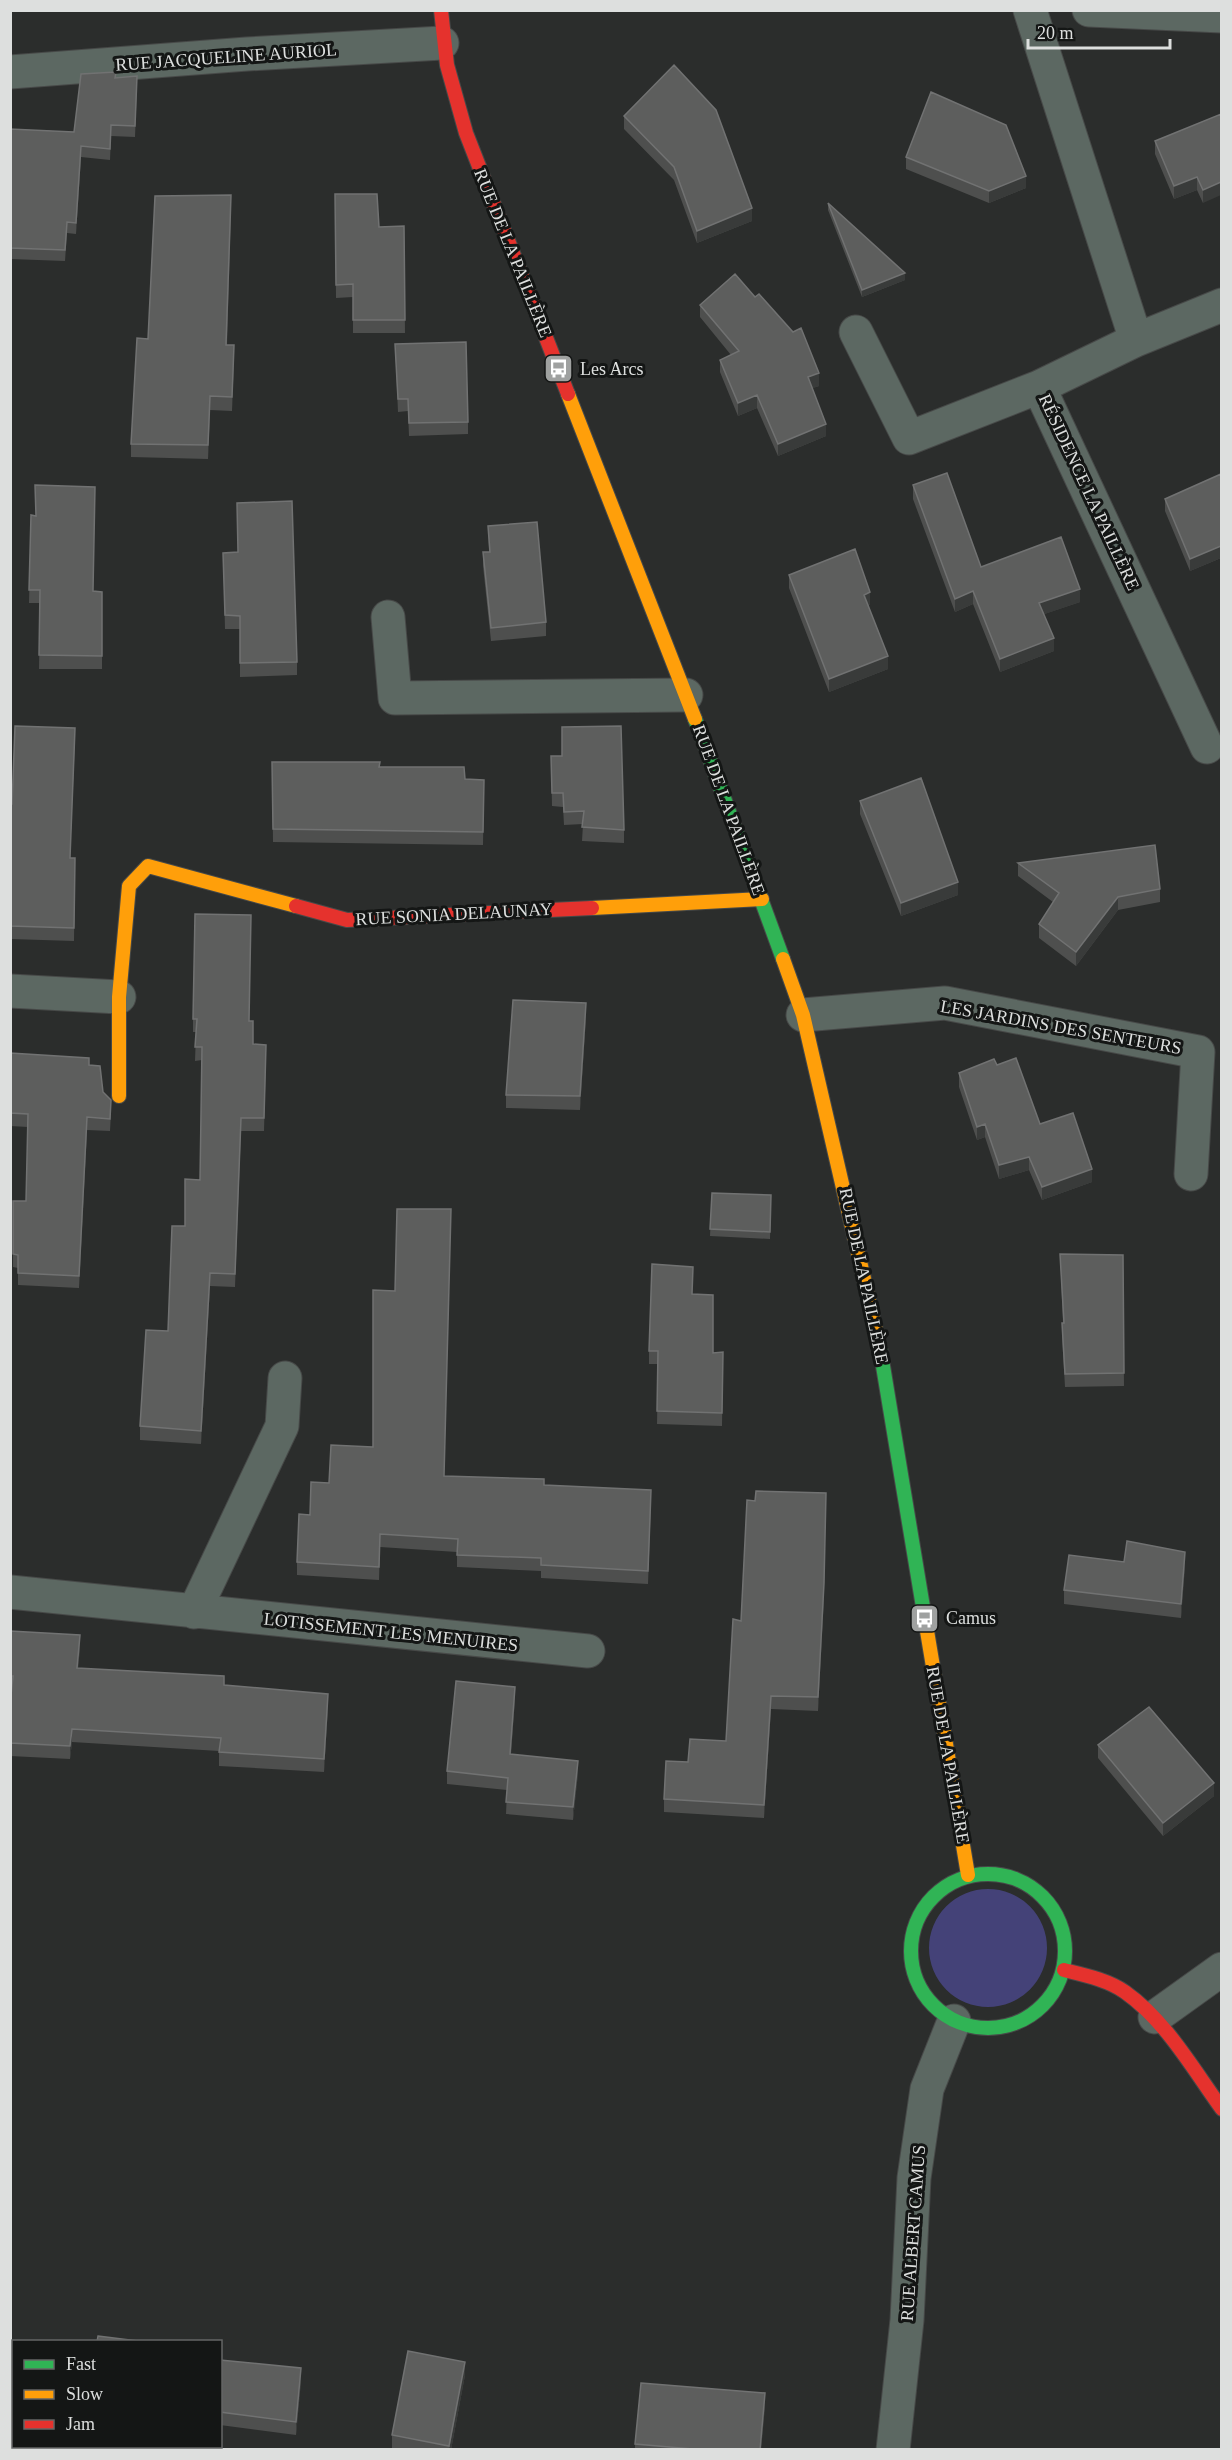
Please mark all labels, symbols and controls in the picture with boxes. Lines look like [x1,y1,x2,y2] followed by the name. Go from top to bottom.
[1028,12,1170,50] scale bar
[1037,23,1074,43] text: 20 m
[115,39,337,75] street label: RUE JACQUELINE AURIOL
[470,166,557,340] street label: RUE DE LA PAILLÈRE
[543,353,575,385] bus stop icon: Les Arcs
[580,359,643,379] place label: Les Arcs
[1035,390,1144,593] street label: RÉSIDENCE LA PAILLÈRE
[689,722,770,898] street label: RUE DE LA PAILLÈRE
[355,899,553,929] street label: RUE SONIA DELAUNAY
[939,996,1183,1058] street label: LES JARDINS DES SENTEURS
[836,1186,893,1366] street label: RUE DE LA PAILLÈRE
[909,1602,941,1634] bus stop icon: Camus
[946,1608,996,1628] place label: Camus
[263,1609,519,1655] street label: LOTISSEMENT LES MENUIRES
[923,1665,974,1845] street label: RUE DE LA PAILLÈRE
[897,2144,929,2322] street label: RUE ALBERT CAMUS
[12,2340,222,2448] legend
[66,2354,96,2374] text: Fast
[66,2384,103,2404] text: Slow
[66,2414,95,2434] text: Jam

